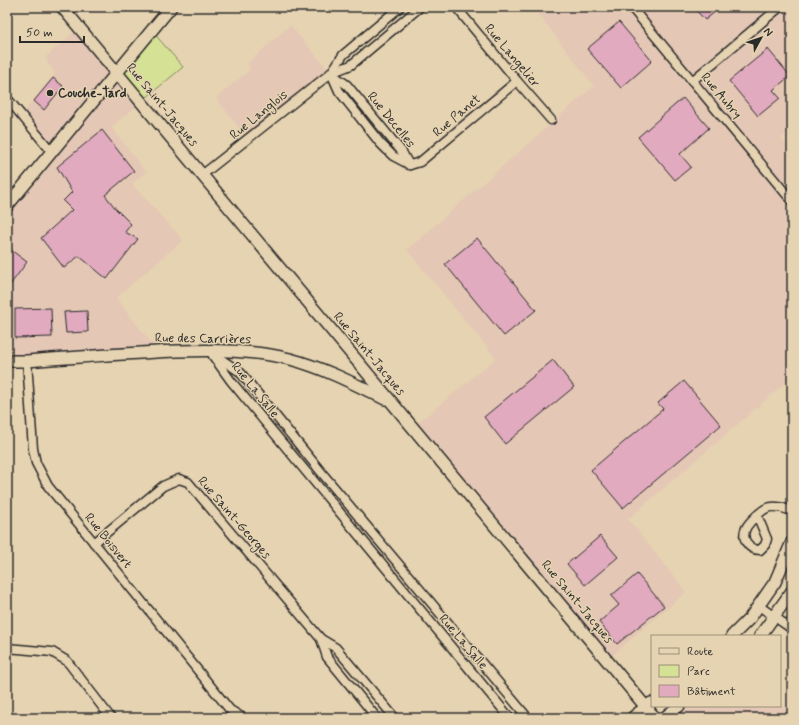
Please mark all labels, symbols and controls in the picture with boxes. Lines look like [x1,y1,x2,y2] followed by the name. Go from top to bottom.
[20,18,84,44] scale bar
[741,18,781,58] north arrow
[480,21,544,92] street label: Rue Langelier
[26,25,53,41] text: 50 m
[760,25,776,40] text: N
[122,60,202,150] street label: Rue Saint-Jacques
[697,69,745,123] street label: Rue Aubry
[58,85,127,102] place label: Couche-Tard
[227,86,292,144] street label: Rue Langlois
[45,88,55,98] marker: Couche-Tard
[363,88,419,152] street label: Rue Decelles
[429,91,485,141] street label: Rue Panet
[329,309,409,399] street label: Rue Saint-Jacques
[155,330,252,348] street label: Rue des Carrières
[227,358,283,422] street label: Rue La Salle
[193,473,275,564] street label: Rue Saint-Georges
[80,510,136,572] street label: Rue Boisvert
[537,557,617,647] street label: Rue Saint-Jacques
[435,611,491,673] street label: Rue La Salle
[651,635,781,707] legend
[687,644,713,660] text: Route
[687,664,710,680] text: Parc
[687,684,736,700] text: Bâtiment

